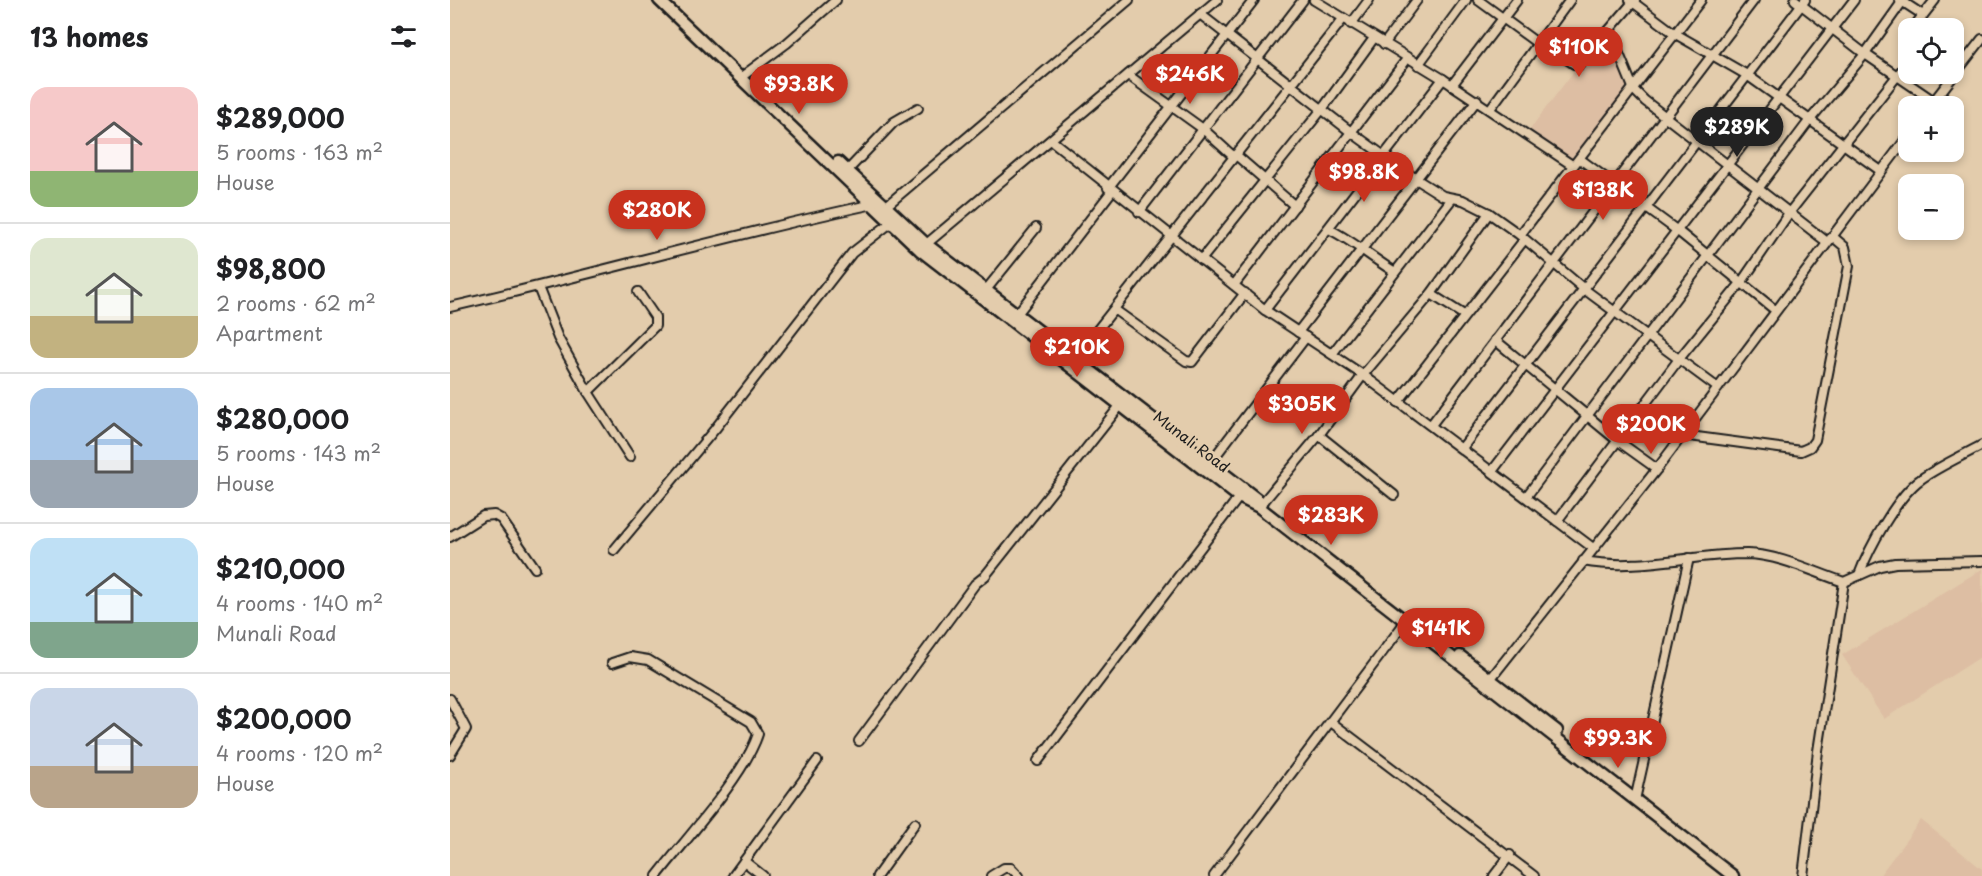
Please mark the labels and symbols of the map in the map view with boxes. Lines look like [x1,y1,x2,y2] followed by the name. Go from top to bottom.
[1537,27,1621,78] pin: $110K
[1148,54,1232,105] pin: $246K
[750,64,848,115] pin: $93.8K
[1695,107,1779,158] pin: $289K
[1315,152,1413,203] pin: $98.8K
[1561,170,1645,221] pin: $138K
[615,190,699,241] pin: $280K
[1035,327,1119,378] pin: $210K
[1260,384,1344,435] pin: $305K
[1609,404,1693,455] pin: $200K
[1149,405,1235,477] street label: Munali Road
[1289,495,1373,546] pin: $283K
[1399,608,1483,659] pin: $141K
[1569,718,1667,769] pin: $99.3K

